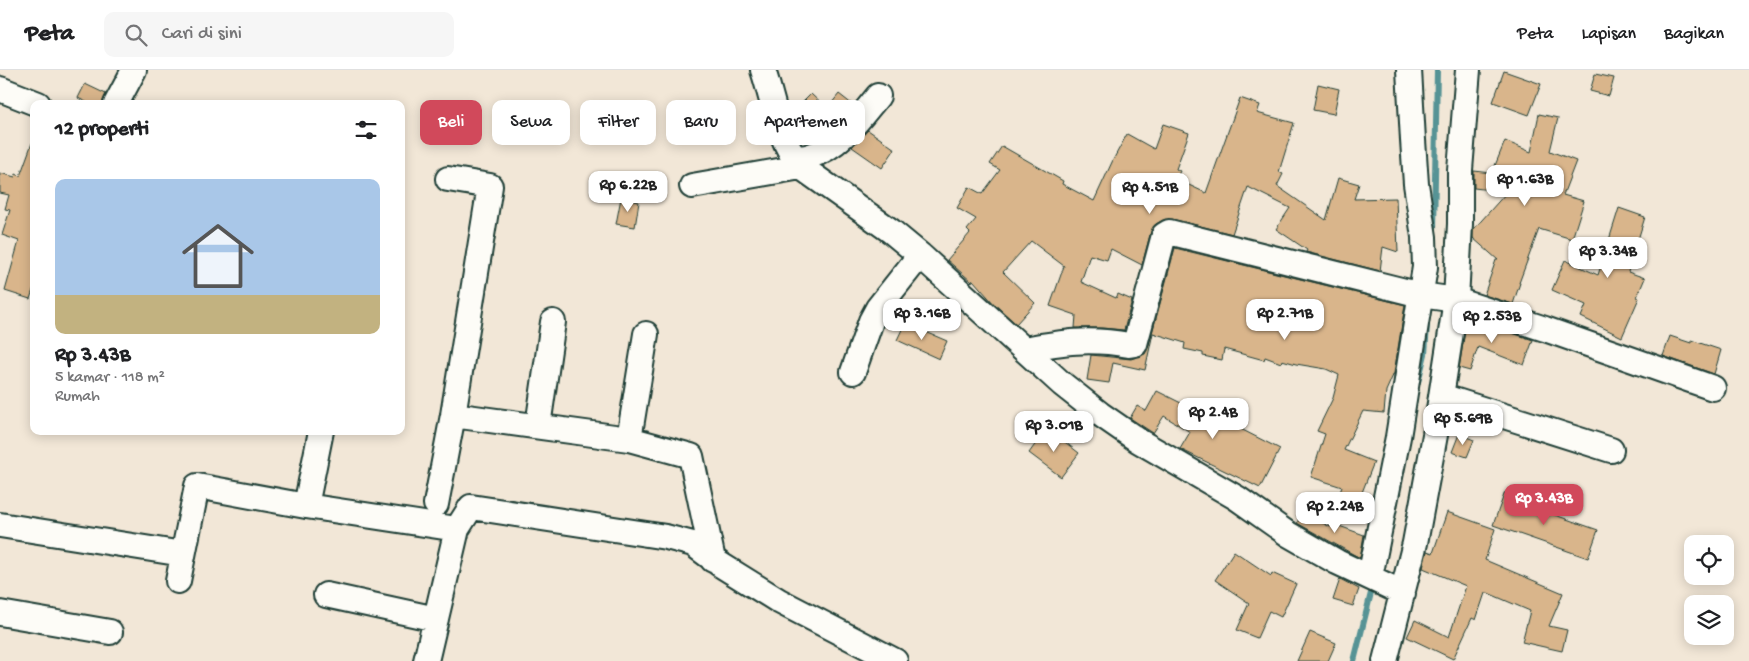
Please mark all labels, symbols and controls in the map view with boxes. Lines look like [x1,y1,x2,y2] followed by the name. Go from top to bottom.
[104,12,454,57] search box
[25,20,74,49] text: Peta
[122,21,150,49] icon: search
[162,23,242,46] text: Cari di sini
[1517,24,1554,45] text: Peta
[1582,24,1636,45] text: Lapisan
[1664,24,1724,45] text: Bagikan
[420,100,482,145] chip: Beli
[492,100,570,145] chip: Sewa
[580,100,656,145] chip: Filter
[666,100,736,145] chip: Baru
[746,100,865,145] chip: Apartemen
[352,116,380,144] icon: filters
[55,118,149,143] text: 12 properti
[1473,164,1577,207] pin: Rp 1.63B
[576,170,680,213] pin: Rp 6.22B
[1497,171,1553,190] text: Rp 1.63B
[1098,172,1202,215] pin: Rp 4.51B
[599,177,657,196] text: Rp 6.22B
[1122,179,1178,198] text: Rp 4.51B
[173,211,263,301] icon: home
[1556,236,1660,279] pin: Rp 3.34B
[1579,243,1637,262] text: Rp 3.34B
[870,298,974,341] pin: Rp 3.16B
[1233,298,1337,341] pin: Rp 2.71B
[1440,302,1544,344] pin: Rp 2.53B
[894,305,950,324] text: Rp 3.16B
[1257,305,1313,324] text: Rp 2.71B
[1463,308,1521,327] text: Rp 2.53B
[55,344,130,369] text: Rp 3.43B
[55,369,165,388] text: 5 kamar · 118 m²
[55,388,100,407] text: Rumah
[1167,398,1259,440] pin: Rp 2.4B
[1189,404,1237,423] text: Rp 2.4B
[1411,404,1515,446] pin: Rp 5.69B
[1002,410,1106,453] pin: Rp 3.01B
[1434,410,1492,429] text: Rp 5.69B
[1025,417,1083,436] text: Rp 3.01B
[1492,484,1596,526] pin: Rp 3.43B
[1515,490,1573,509] text: Rp 3.43B
[1283,492,1387,534] pin: Rp 2.24B
[1307,498,1363,517] text: Rp 2.24B
[1684,535,1734,645] map controls
[1684,535,1734,585] button: locate
[1684,595,1734,645] button: layers

